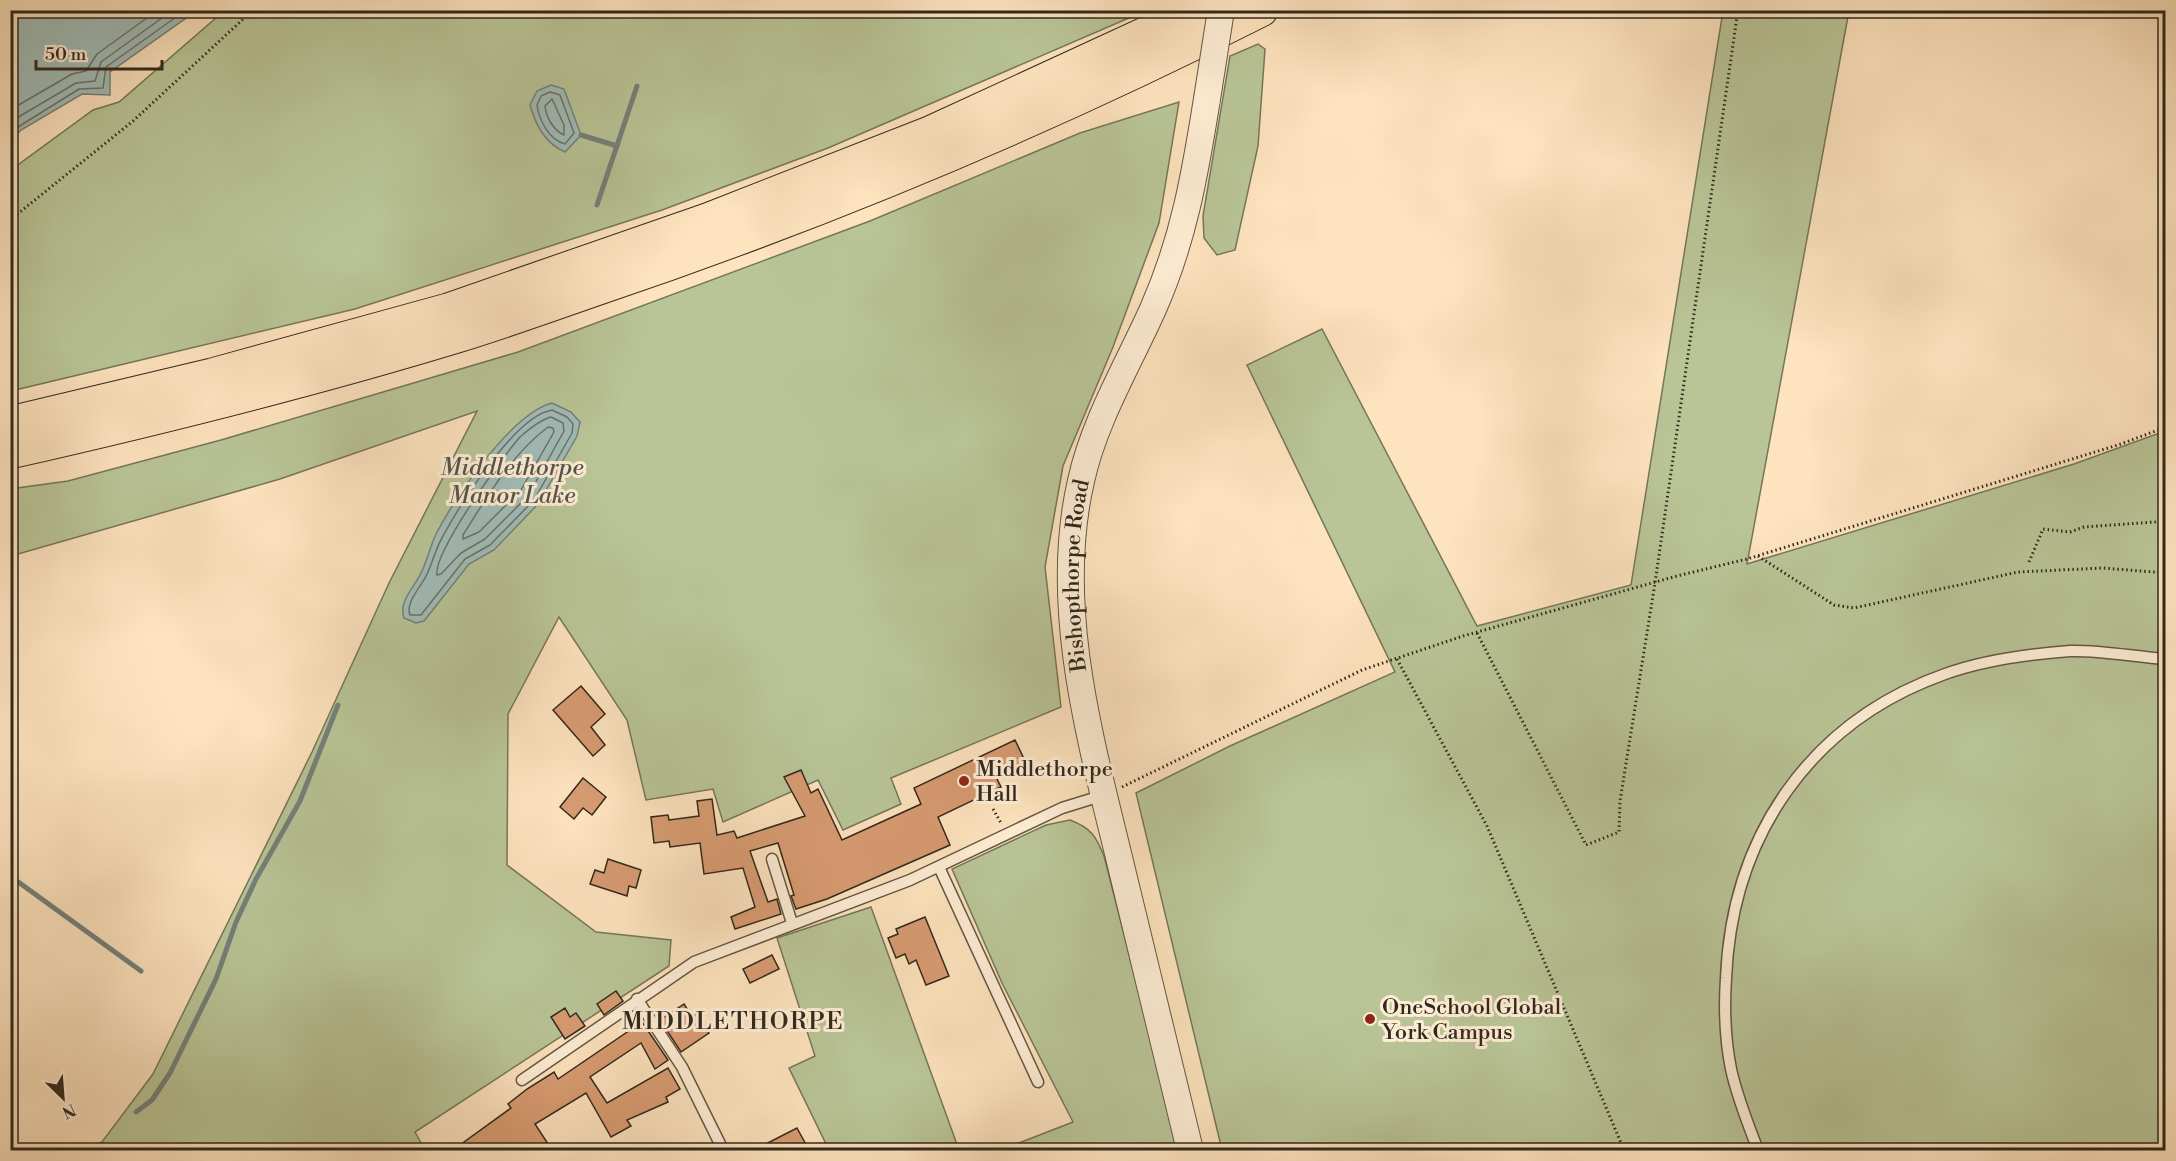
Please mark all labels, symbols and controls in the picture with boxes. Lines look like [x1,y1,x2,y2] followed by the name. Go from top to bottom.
[36,33,162,71] scale bar
[45,43,87,66] text: 50 m
[440,453,584,511] water label: Middlethorpe Manor Lake
[1059,476,1096,674] street label: Bishopthorpe Road
[976,756,1113,808] place label: Middlethorpe Hall
[957,774,971,788] marker: Middlethorpe Hall
[1381,994,1562,1046] place label: OneSchool Global York Campus
[622,1007,844,1037] district label: MIDDLETHORPE
[1363,1012,1377,1026] marker: OneSchool Global York Campus
[33,1068,93,1128] north arrow
[59,1099,79,1123] text: N

